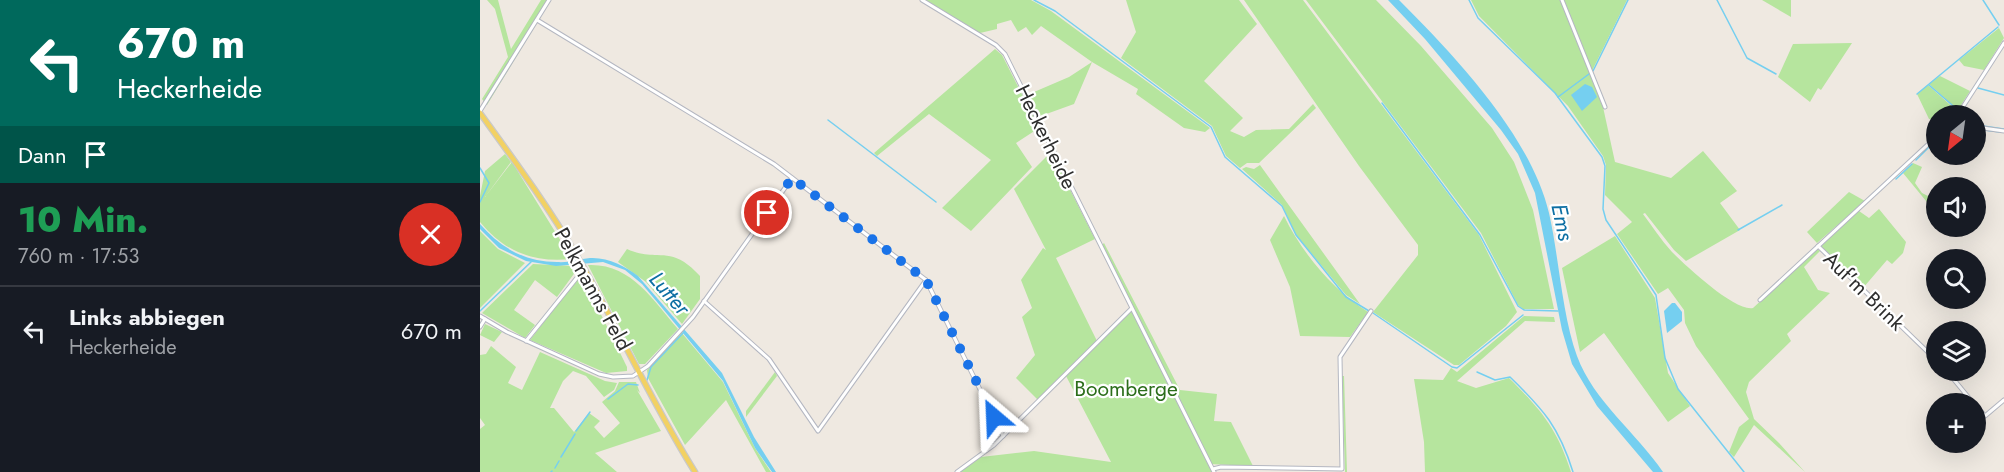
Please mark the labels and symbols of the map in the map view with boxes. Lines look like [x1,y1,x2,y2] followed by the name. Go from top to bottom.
[1008,80,1084,194] street label: Heckerheide
[1926,105,1986,165] north arrow
[741,187,792,238] pin
[1544,201,1583,244] water label: Ems
[547,222,639,356] street label: Pelkmanns Feld
[1817,245,1912,338] street label: Auf'm Brink
[642,264,699,323] water label: Lutter
[1074,374,1178,404] park label: Boomberge
[962,385,1026,449] position arrow

